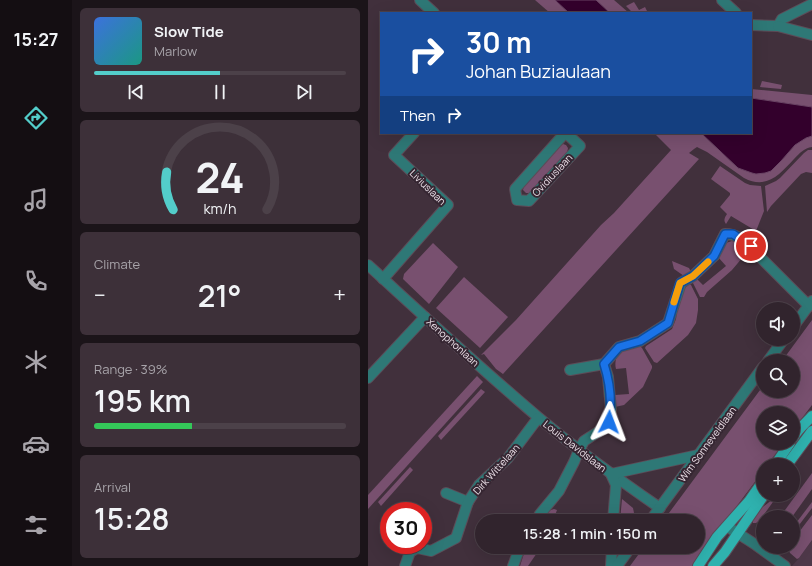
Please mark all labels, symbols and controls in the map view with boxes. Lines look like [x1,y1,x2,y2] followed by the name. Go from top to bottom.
[154,21,224,42] text: Slow Tide
[466,23,531,61] text: 30 m
[14,27,58,51] text: 15:27
[400,28,452,80] icon: right
[154,42,197,60] text: Marlow
[466,59,611,83] text: Johan Buziaulaan
[125,81,147,103] icon: previous
[209,81,231,103] icon: pause
[293,81,315,103] icon: next
[22,104,50,132] icon: directions
[443,104,465,126] icon: right
[400,105,435,126] text: Then
[195,148,245,204] text: 24
[529,151,575,199] street label: Ovidiuslaan
[407,166,449,208] street label: Liviuslaan
[22,186,50,214] icon: music
[203,198,237,217] text: km/h
[734,229,768,263] pin
[740,235,762,257] icon: arrive
[94,255,140,273] text: Climate
[22,267,50,295] icon: phone
[198,275,241,316] text: 21°
[94,280,106,310] text: −
[333,280,346,310] text: +
[756,302,800,554] map controls
[756,302,800,346] button: sound
[424,315,482,369] street label: Xenophonlaan
[22,348,50,376] icon: climate
[756,354,800,398] button: search
[94,360,168,378] text: Range · 39%
[94,380,191,421] text: 195 km
[588,401,630,443] position arrow
[675,403,739,484] street label: Wim Sonneveldlaan
[756,406,800,450] button: layers
[541,417,610,475] street label: Louis Davidslaan
[22,430,50,458] icon: car
[469,441,523,497] street label: Dirk Wittelaan
[756,458,800,502] button: +
[94,478,131,496] text: Arrival
[94,498,170,539] text: 15:28
[380,502,432,554] speed limit sign: 30
[756,510,800,554] button: −
[22,511,50,539] icon: filters
[523,523,657,544] text: 15:28 · 1 min · 150 m

